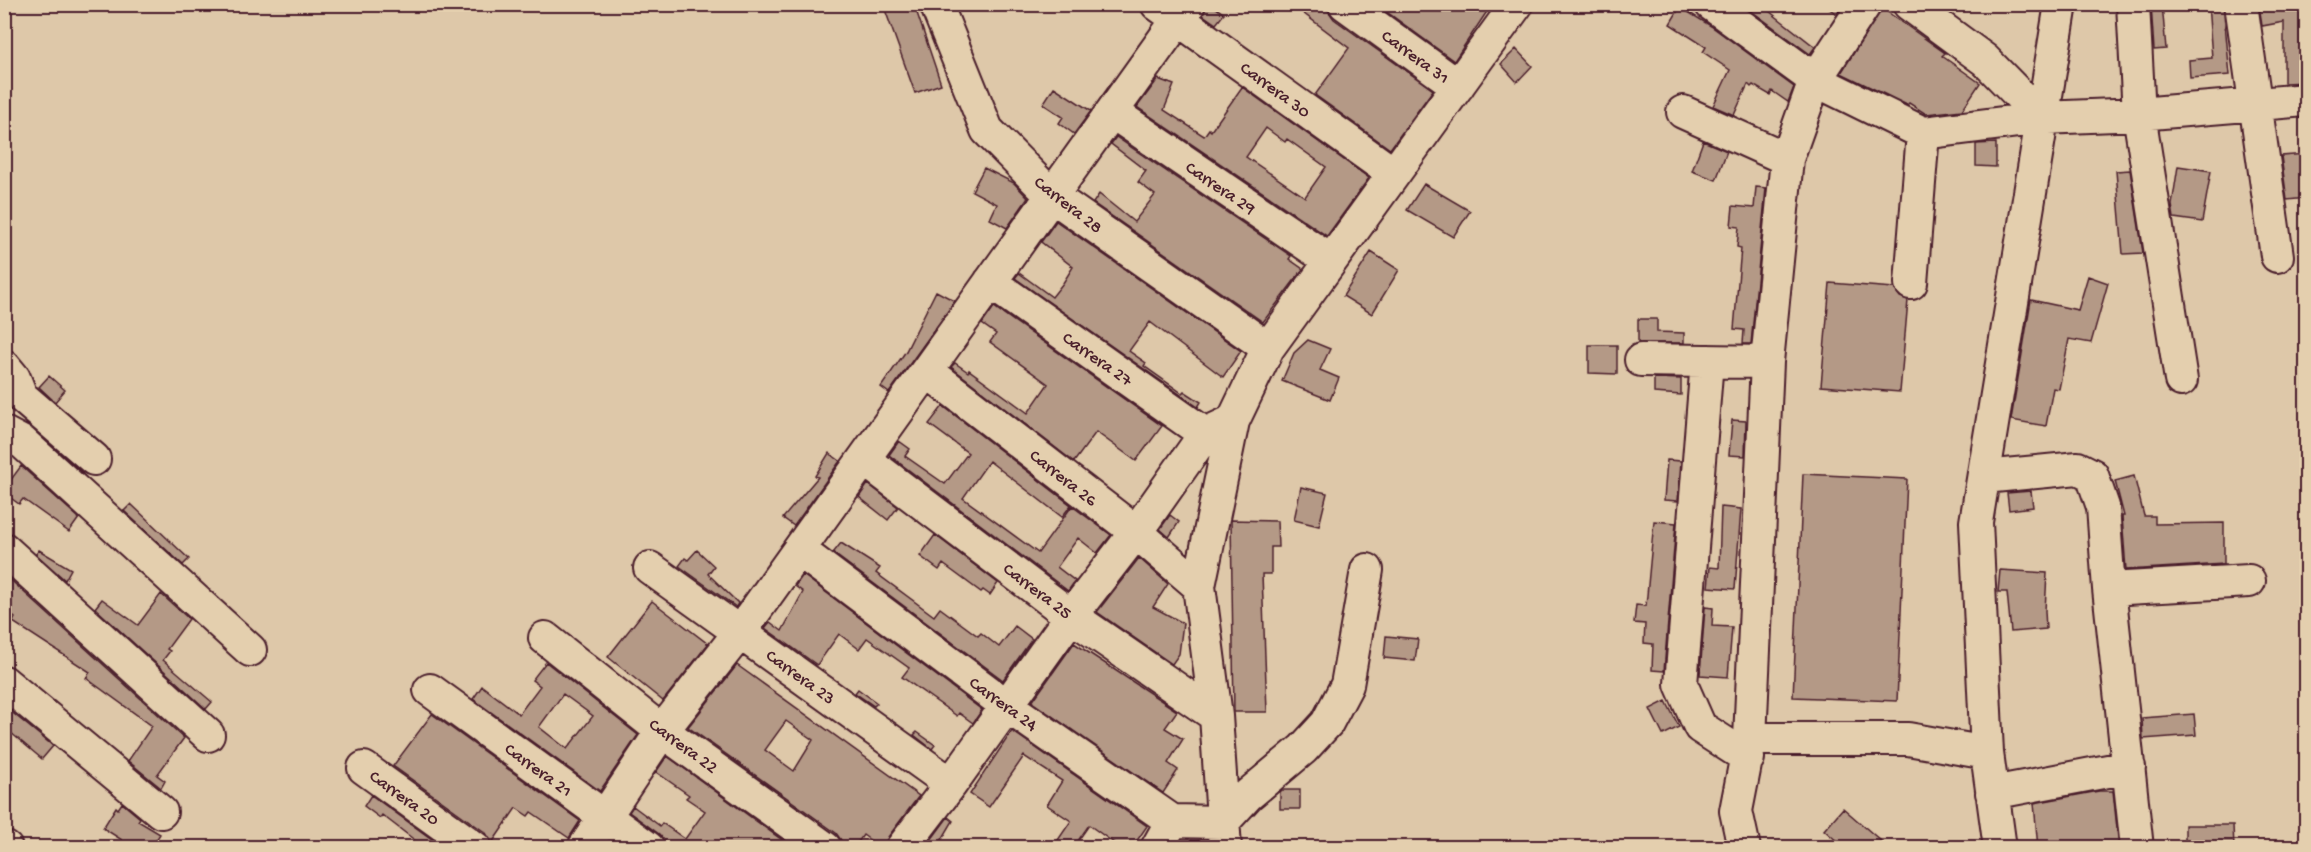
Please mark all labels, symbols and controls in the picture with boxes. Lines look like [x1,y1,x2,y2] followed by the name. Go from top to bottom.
[1376,26,1453,90] street label: Carrera 31
[1235,58,1314,124] street label: Carrera 30
[1180,158,1259,220] street label: Carrera 29
[1029,173,1106,239] street label: Carrera 28
[1058,328,1136,392] street label: Carrera 27
[1024,446,1101,513] street label: Carrera 26
[998,559,1075,625] street label: Carrera 25
[761,646,838,710] street label: Carrera 23
[964,673,1041,737] street label: Carrera 24
[644,715,721,779] street label: Carrera 22
[500,739,575,803] street label: Carrera 21
[364,767,443,831] street label: Carrera 20

